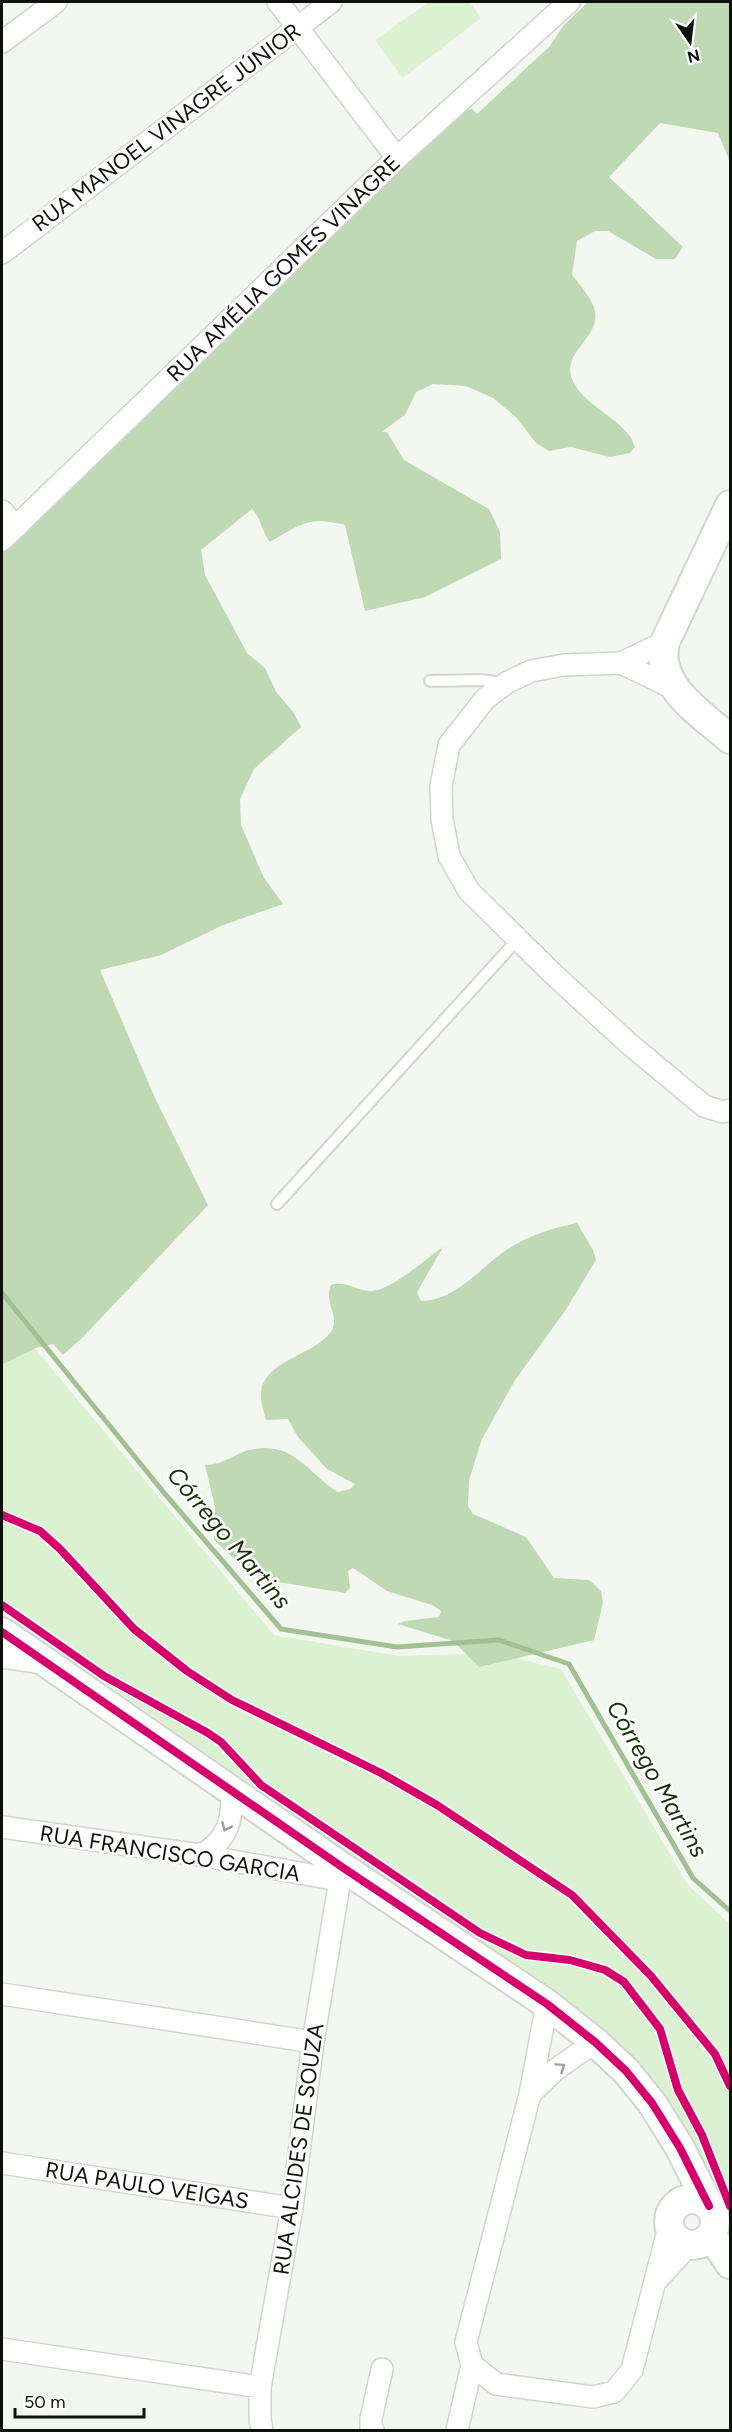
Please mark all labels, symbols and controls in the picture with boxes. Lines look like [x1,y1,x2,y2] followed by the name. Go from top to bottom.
[660,12,720,72] north arrow
[27,17,306,237] street label: RUA MANOEL VINAGRE JÚNIOR
[685,45,702,67] text: N
[161,149,406,387] street label: RUA AMÉLIA GOMES VINAGRE
[161,1461,297,1615] water label: Córrego Martins
[601,1695,714,1863] water label: Córrego Martins
[38,1820,302,1887] street label: RUA FRANCISCO GARCIA
[222,1821,234,1832] one-way arrow
[267,2022,330,2277] street label: RUA ALCIDES DE SOUZA
[554,2063,565,2074] one-way arrow
[43,2156,251,2215] street label: RUA PAULO VEIGAS
[15,2381,144,2419] scale bar
[24,2391,66,2413] text: 50 m

